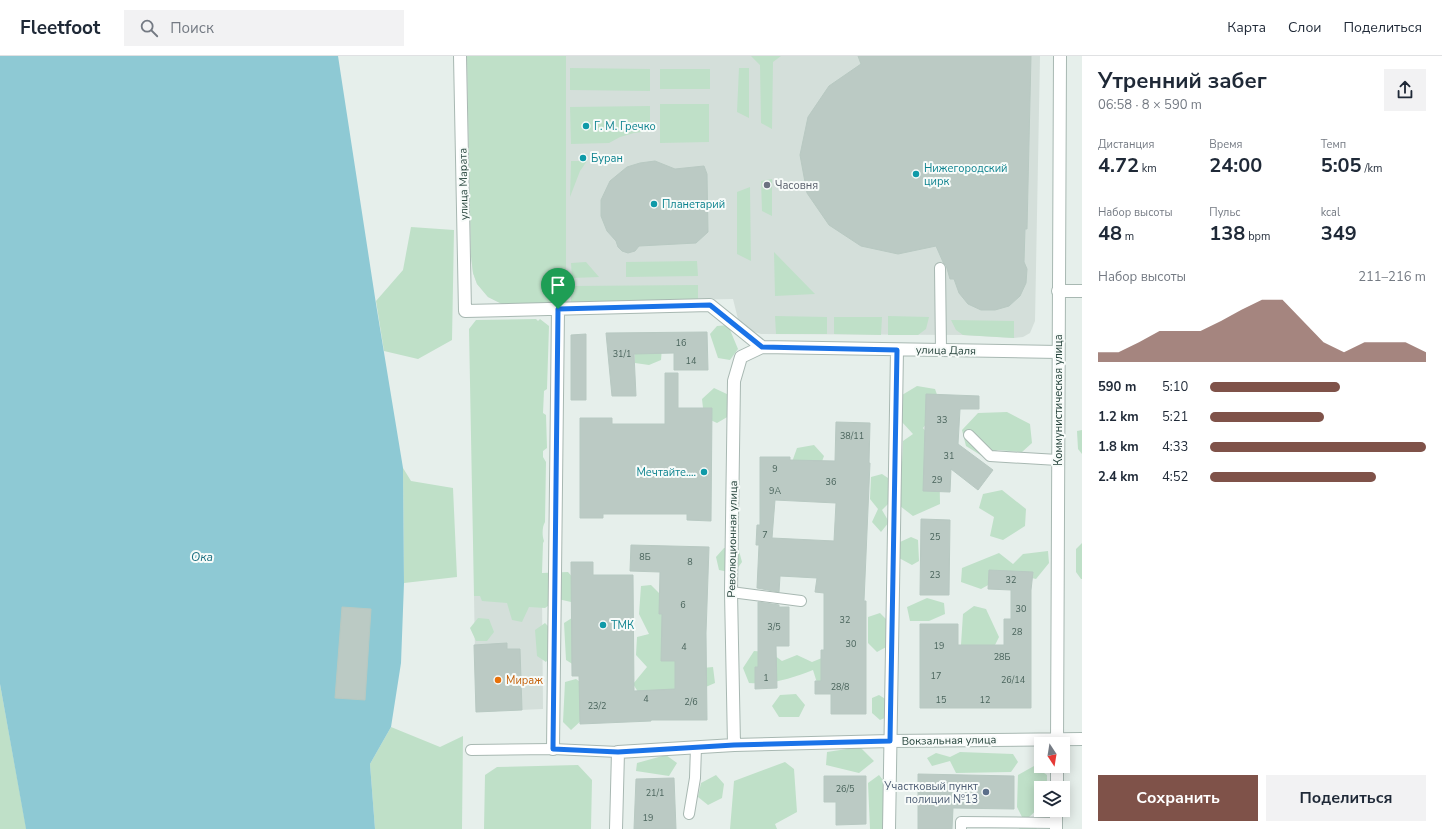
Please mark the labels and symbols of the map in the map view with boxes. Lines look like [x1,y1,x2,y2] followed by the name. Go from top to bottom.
[594,119,656,134] place label: Г. М. Гречко
[581,121,591,131] marker: Г. М. Гречко
[455,148,472,220] street label: улица Марата
[591,151,623,166] place label: Буран
[578,153,588,163] marker: Буран
[924,161,1008,189] place label: Нижегородский цирк
[911,169,921,179] marker: Нижегородский цирк
[775,178,818,193] place label: Часовня
[762,180,772,190] marker: Часовня
[662,197,725,212] place label: Планетарий
[649,199,659,209] marker: Планетарий
[541,268,575,309] pin
[1051,334,1066,466] street label: Коммунистическая улица
[676,337,686,349] house number: 16
[916,342,976,359] street label: улица Даля
[613,348,631,360] house number: 31/1
[686,355,697,367] house number: 14
[937,414,947,426] house number: 33
[840,430,864,442] house number: 38/11
[944,450,954,462] house number: 31
[772,463,778,475] house number: 9
[636,465,696,480] place label: Мечтайте....
[699,467,709,477] marker: Мечтайте....
[932,474,942,486] house number: 29
[826,476,836,488] house number: 36
[724,480,741,598] street label: Революционная улица
[769,485,781,497] house number: 9А
[762,529,768,541] house number: 7
[930,531,940,543] house number: 25
[191,549,213,565] water label: Ока
[639,551,651,563] house number: 8Б
[687,556,693,568] house number: 8
[930,569,940,581] house number: 23
[1006,574,1016,586] house number: 32
[680,599,686,611] house number: 6
[1016,603,1026,615] house number: 30
[840,614,850,626] house number: 32
[611,618,634,633] place label: ТМК
[598,620,608,630] marker: ТМК
[767,621,781,633] house number: 3/5
[1012,626,1022,638] house number: 28
[846,638,856,650] house number: 30
[934,640,944,652] house number: 19
[681,641,687,653] house number: 4
[994,651,1010,663] house number: 28Б
[931,670,941,682] house number: 17
[763,672,769,684] house number: 1
[506,673,543,688] place label: Мираж
[1001,674,1026,686] house number: 26/14
[493,675,503,685] marker: Мираж
[831,681,849,693] house number: 28/8
[643,693,649,705] house number: 4
[936,694,946,706] house number: 15
[980,694,990,706] house number: 12
[684,696,698,708] house number: 2/6
[588,700,606,712] house number: 23/2
[901,732,997,749] street label: Вокзальная улица
[1034,737,1070,773] north arrow
[883,779,978,807] place label: Участковый пункт полиции №13
[836,783,854,795] house number: 26/5
[646,787,664,799] house number: 21/1
[981,787,991,797] marker: Участковый пункт полиции №13
[643,812,653,824] house number: 19

